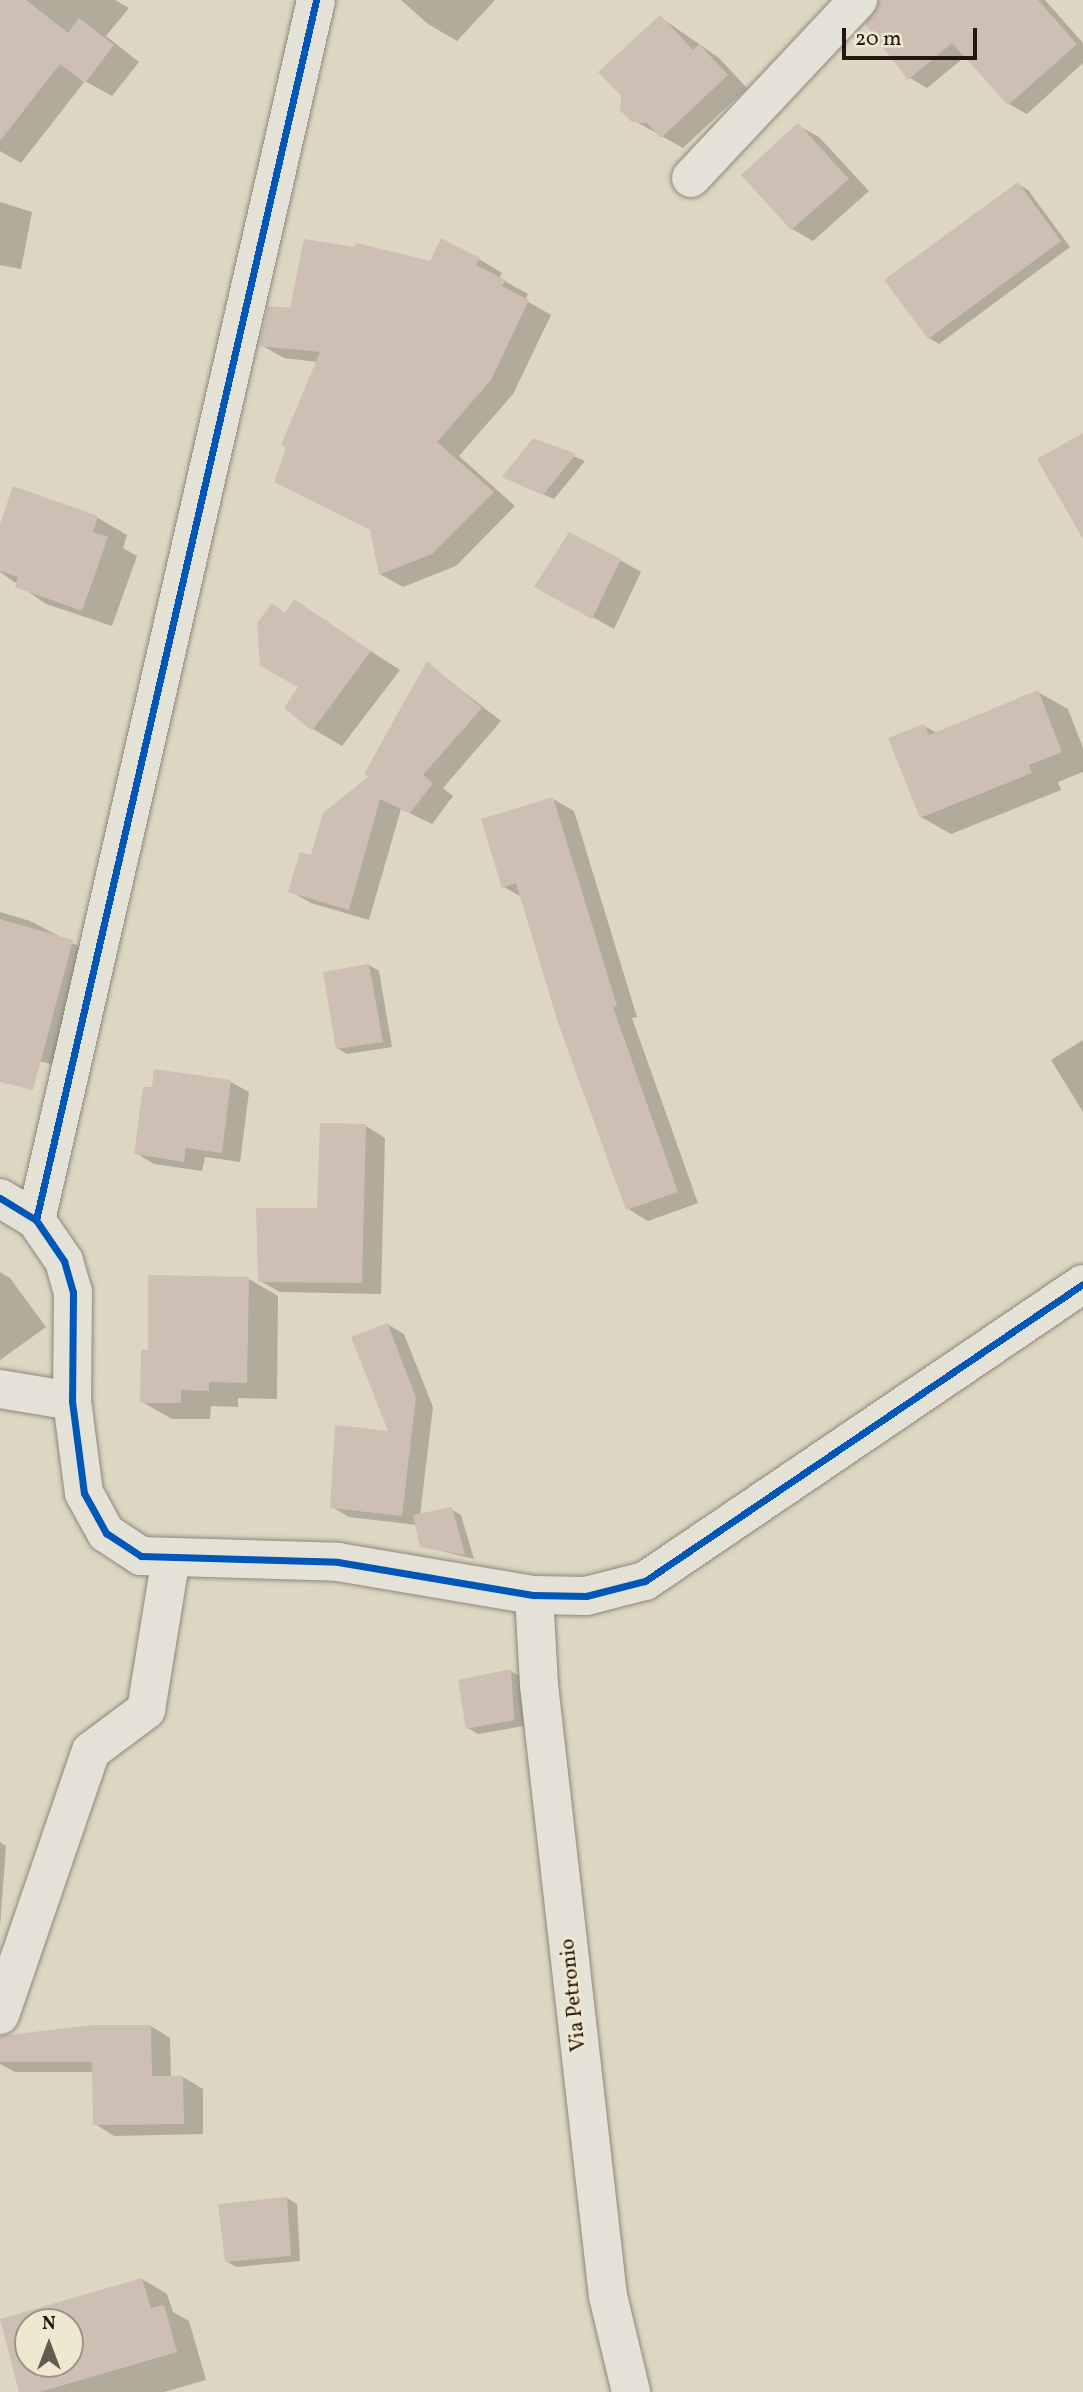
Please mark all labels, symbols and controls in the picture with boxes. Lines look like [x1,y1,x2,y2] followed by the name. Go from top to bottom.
[845,14,980,58] scale bar
[855,25,901,54] text: 20 m
[556,1937,592,2053] street label: Via Petronio
[14,2308,84,2378] north arrow
[42,2311,56,2337] text: N

